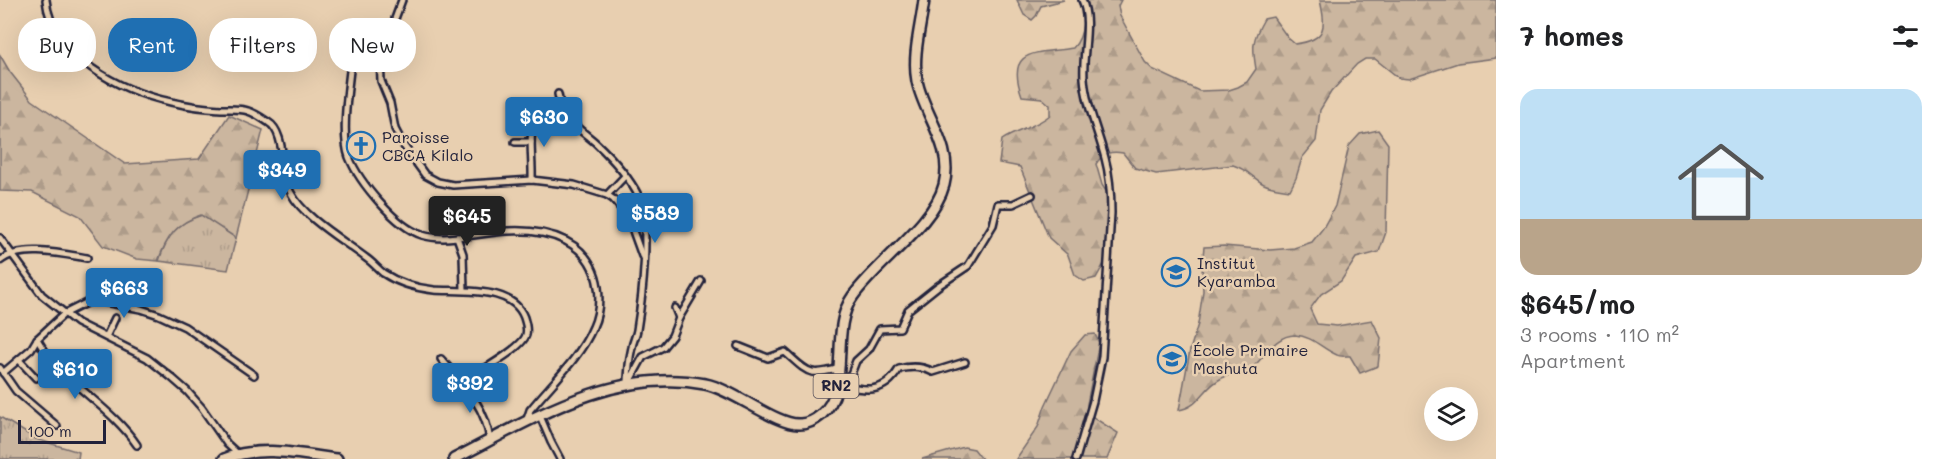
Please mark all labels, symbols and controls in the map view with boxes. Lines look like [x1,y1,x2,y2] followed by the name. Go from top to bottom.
[18,18,96,72] chip: Buy
[108,18,197,72] chip: Rent
[209,18,317,72] chip: Filters
[329,18,416,72] chip: New
[1520,19,1624,53] text: 7 homes
[1889,20,1922,53] icon: filters
[508,97,580,148] pin: $630
[519,103,569,129] text: $630
[382,126,473,165] place label: Paroisse CBCA Kilalo
[1667,128,1775,236] icon: home
[345,130,377,162] church icon: Paroisse CBCA Kilalo
[246,150,318,201] pin: $349
[257,156,307,182] text: $349
[619,193,691,244] pin: $589
[431,196,503,247] pin: $645
[631,199,679,225] text: $589
[443,202,491,228] text: $645
[1197,252,1276,291] place label: Institut Kyaramba
[1160,256,1192,288] school or university icon: Institut Kyaramba
[88,268,160,319] pin: $663
[100,274,148,300] text: $663
[1520,287,1635,321] text: $645/mo
[1520,321,1679,347] text: 3 rooms · 110 m²
[1193,339,1308,378] place label: École Primaire Mashuta
[1156,343,1188,375] school or university icon: École Primaire Mashuta
[1520,347,1626,373] text: Apartment
[39,349,111,400] pin: $610
[52,355,98,381] text: $610
[434,363,506,414] pin: $392
[446,369,494,395] text: $392
[814,374,858,398] road number: RN2
[1424,387,1478,441] map controls
[1424,387,1478,441] button: layers
[18,417,106,444] scale bar
[27,420,72,441] text: 100 m

